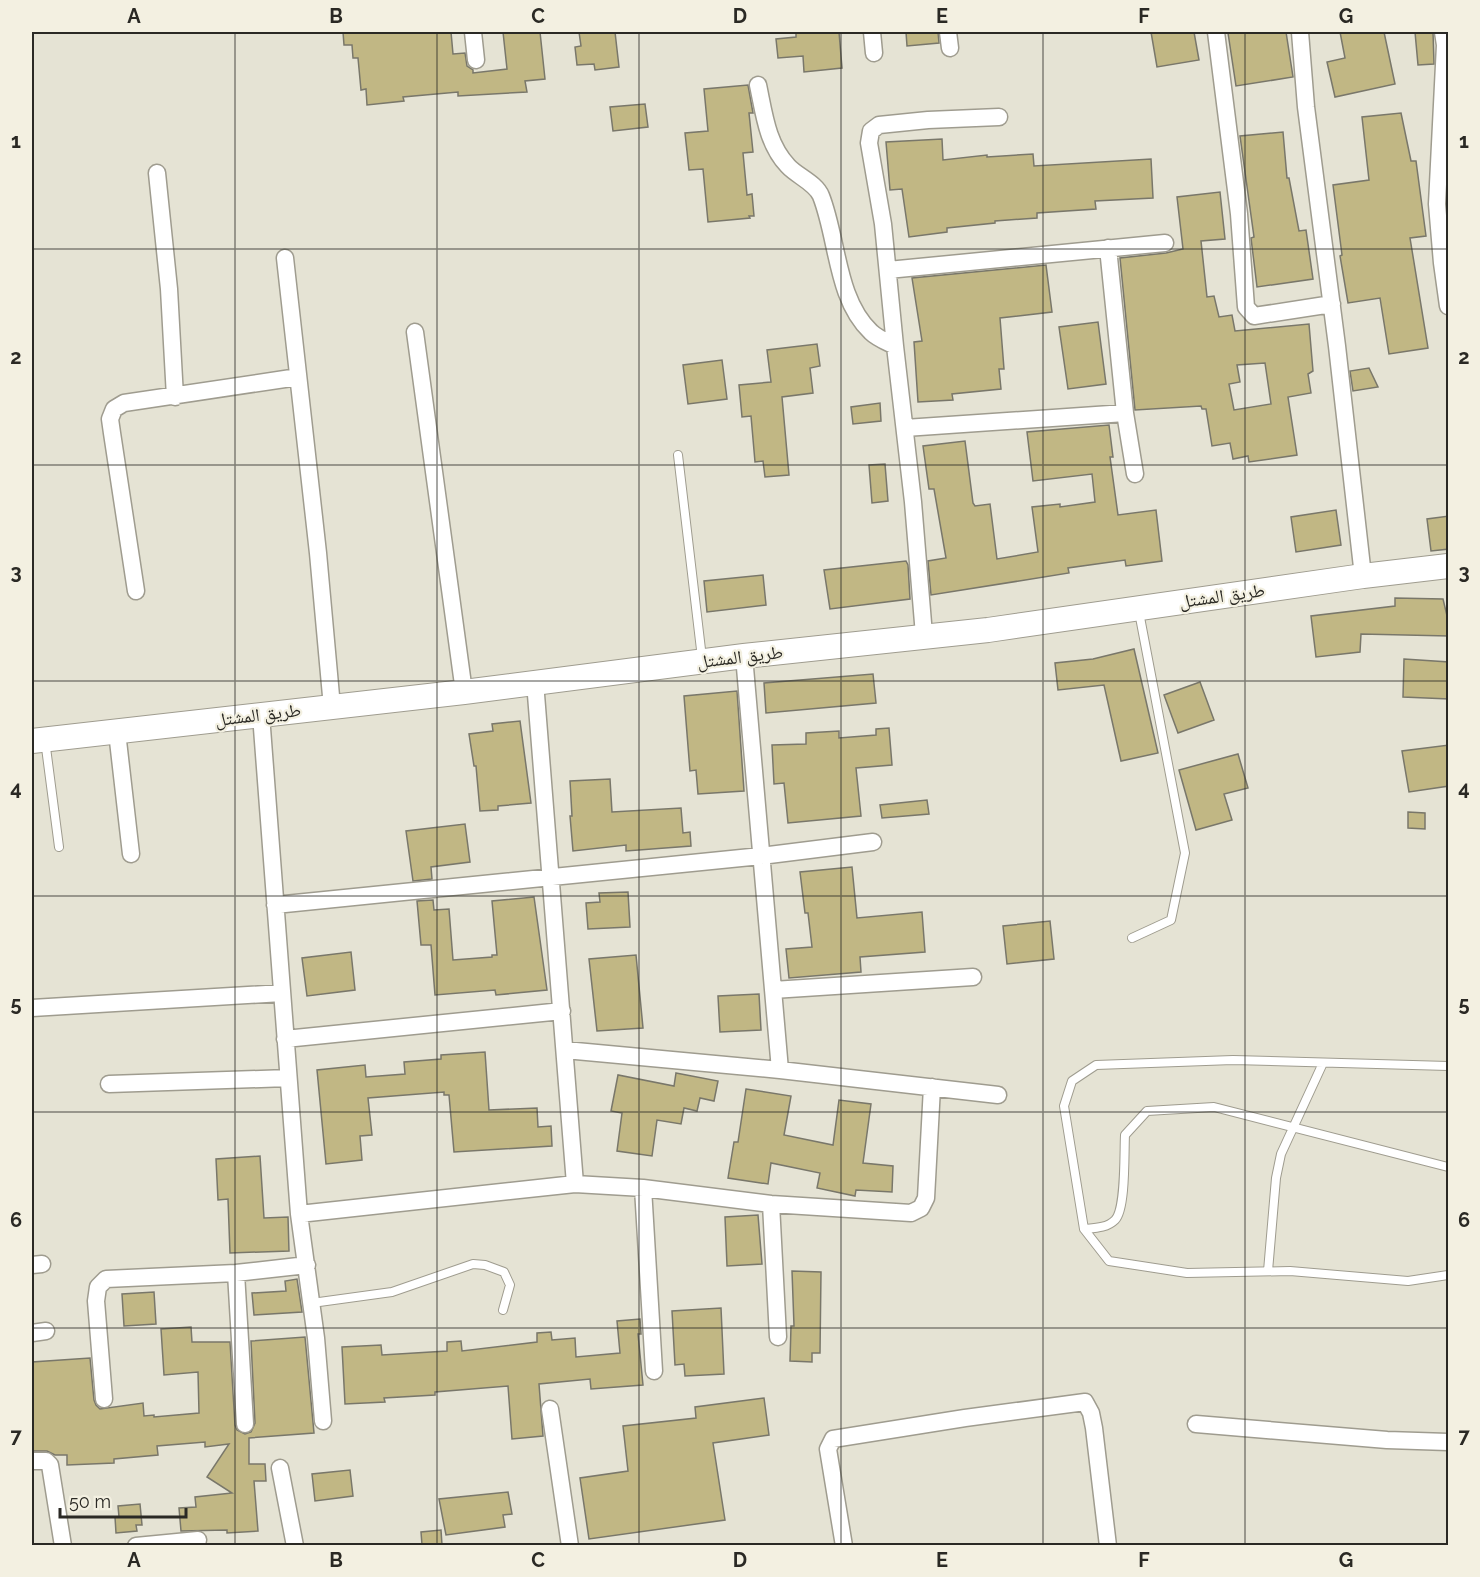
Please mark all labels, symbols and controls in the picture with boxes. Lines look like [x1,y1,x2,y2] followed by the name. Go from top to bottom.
[127,4,141,28] text: A
[329,4,343,28] text: B
[531,4,545,28] text: C
[733,4,747,28] text: D
[936,4,948,28] text: E
[1138,4,1150,28] text: F
[1339,4,1353,28] text: G
[11,129,21,153] text: 1
[1459,129,1469,153] text: 1
[10,345,22,369] text: 2
[1458,345,1470,369] text: 2
[10,560,22,584] text: 3
[1458,560,1470,584] text: 3
[1178,579,1266,613] street label: طريق المشتل
[696,641,784,673] street label: طريق المشتل
[214,699,302,731] street label: طريق المشتل
[10,776,22,800] text: 4
[1458,776,1470,800] text: 4
[10,992,22,1016] text: 5
[1458,992,1470,1016] text: 5
[10,1208,22,1232] text: 6
[1458,1208,1470,1232] text: 6
[10,1424,22,1448] text: 7
[1458,1424,1470,1448] text: 7
[60,1481,186,1519] scale bar
[69,1491,111,1512] text: 50 m
[127,1548,141,1572] text: A
[329,1548,343,1572] text: B
[531,1548,545,1572] text: C
[733,1548,747,1572] text: D
[936,1548,948,1572] text: E
[1138,1548,1150,1572] text: F
[1339,1548,1353,1572] text: G

